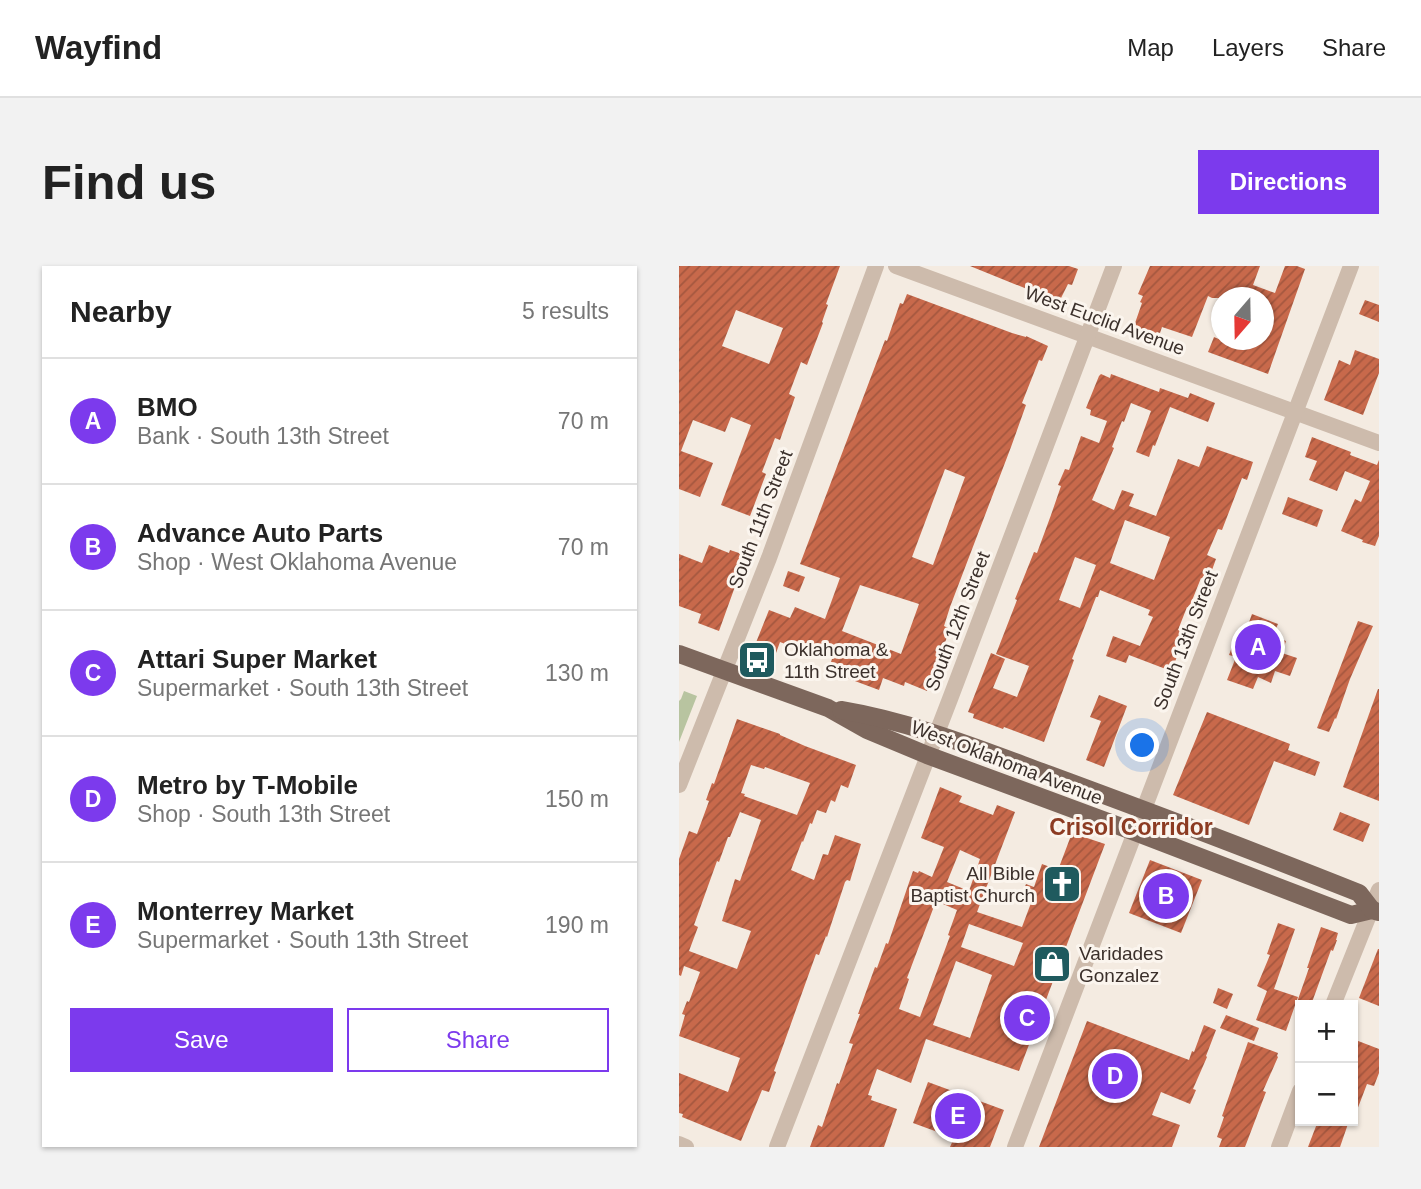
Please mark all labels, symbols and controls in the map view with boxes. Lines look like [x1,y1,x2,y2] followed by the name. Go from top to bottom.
[35,29,162,66] text: Wayfind
[1127,34,1174,61] text: Map
[1212,34,1284,61] text: Layers
[1322,34,1386,61] text: Share
[1198,150,1379,214] button: Directions
[42,155,216,209] text: Find us
[1022,282,1187,359] street label: West Euclid Avenue
[1211,287,1274,350] north arrow
[70,295,172,328] text: Nearby
[522,298,609,324] text: 5 results
[137,392,198,422] text: BMO
[85,408,101,434] text: A
[558,408,609,434] text: 70 m
[137,423,389,449] text: Bank · South 13th Street
[724,446,797,591] street label: South 11th Street
[137,518,383,548] text: Advance Auto Parts
[85,534,101,560] text: B
[558,534,609,560] text: 70 m
[921,548,994,694] street label: South 12th Street
[137,549,457,575] text: Shop · West Oklahoma Avenue
[1149,567,1222,713] street label: South 13th Street
[1235,621,1281,673] pin: A
[736,639,778,681] bus stop icon: Oklahoma & 11th Street
[784,639,889,682] place label: Oklahoma & 11th Street
[137,644,377,674] text: Attari Super Market
[85,660,101,686] text: C
[545,660,609,686] text: 130 m
[137,675,468,701] text: Supermarket · South 13th Street
[908,716,1105,809] street label: West Oklahoma Avenue
[1125,728,1159,762] your location
[137,770,358,800] text: Metro by T-Mobile
[85,786,101,812] text: D
[545,786,609,812] text: 150 m
[137,801,390,827] text: Shop · South 13th Street
[1049,814,1213,840] district label: Crisol Corridor
[910,863,1035,906] place label: All Bible Baptist Church
[1041,863,1083,905] church icon: All Bible Baptist Church
[1143,870,1189,922] pin: B
[137,896,354,926] text: Monterrey Market
[85,912,101,938] text: E
[545,912,609,938] text: 190 m
[137,927,468,953] text: Supermarket · South 13th Street
[1031,943,1073,985] shop icon: Varidades Gonzalez
[1079,943,1163,986] place label: Varidades Gonzalez
[1004,992,1050,1044] pin: C
[1295,1000,1358,1126] map controls
[1295,1000,1358,1063] button: +
[70,1008,333,1072] button: Save
[347,1008,609,1072] button: Share
[1092,1050,1138,1102] pin: D
[1295,1063,1358,1126] button: −
[935,1090,981,1142] pin: E

